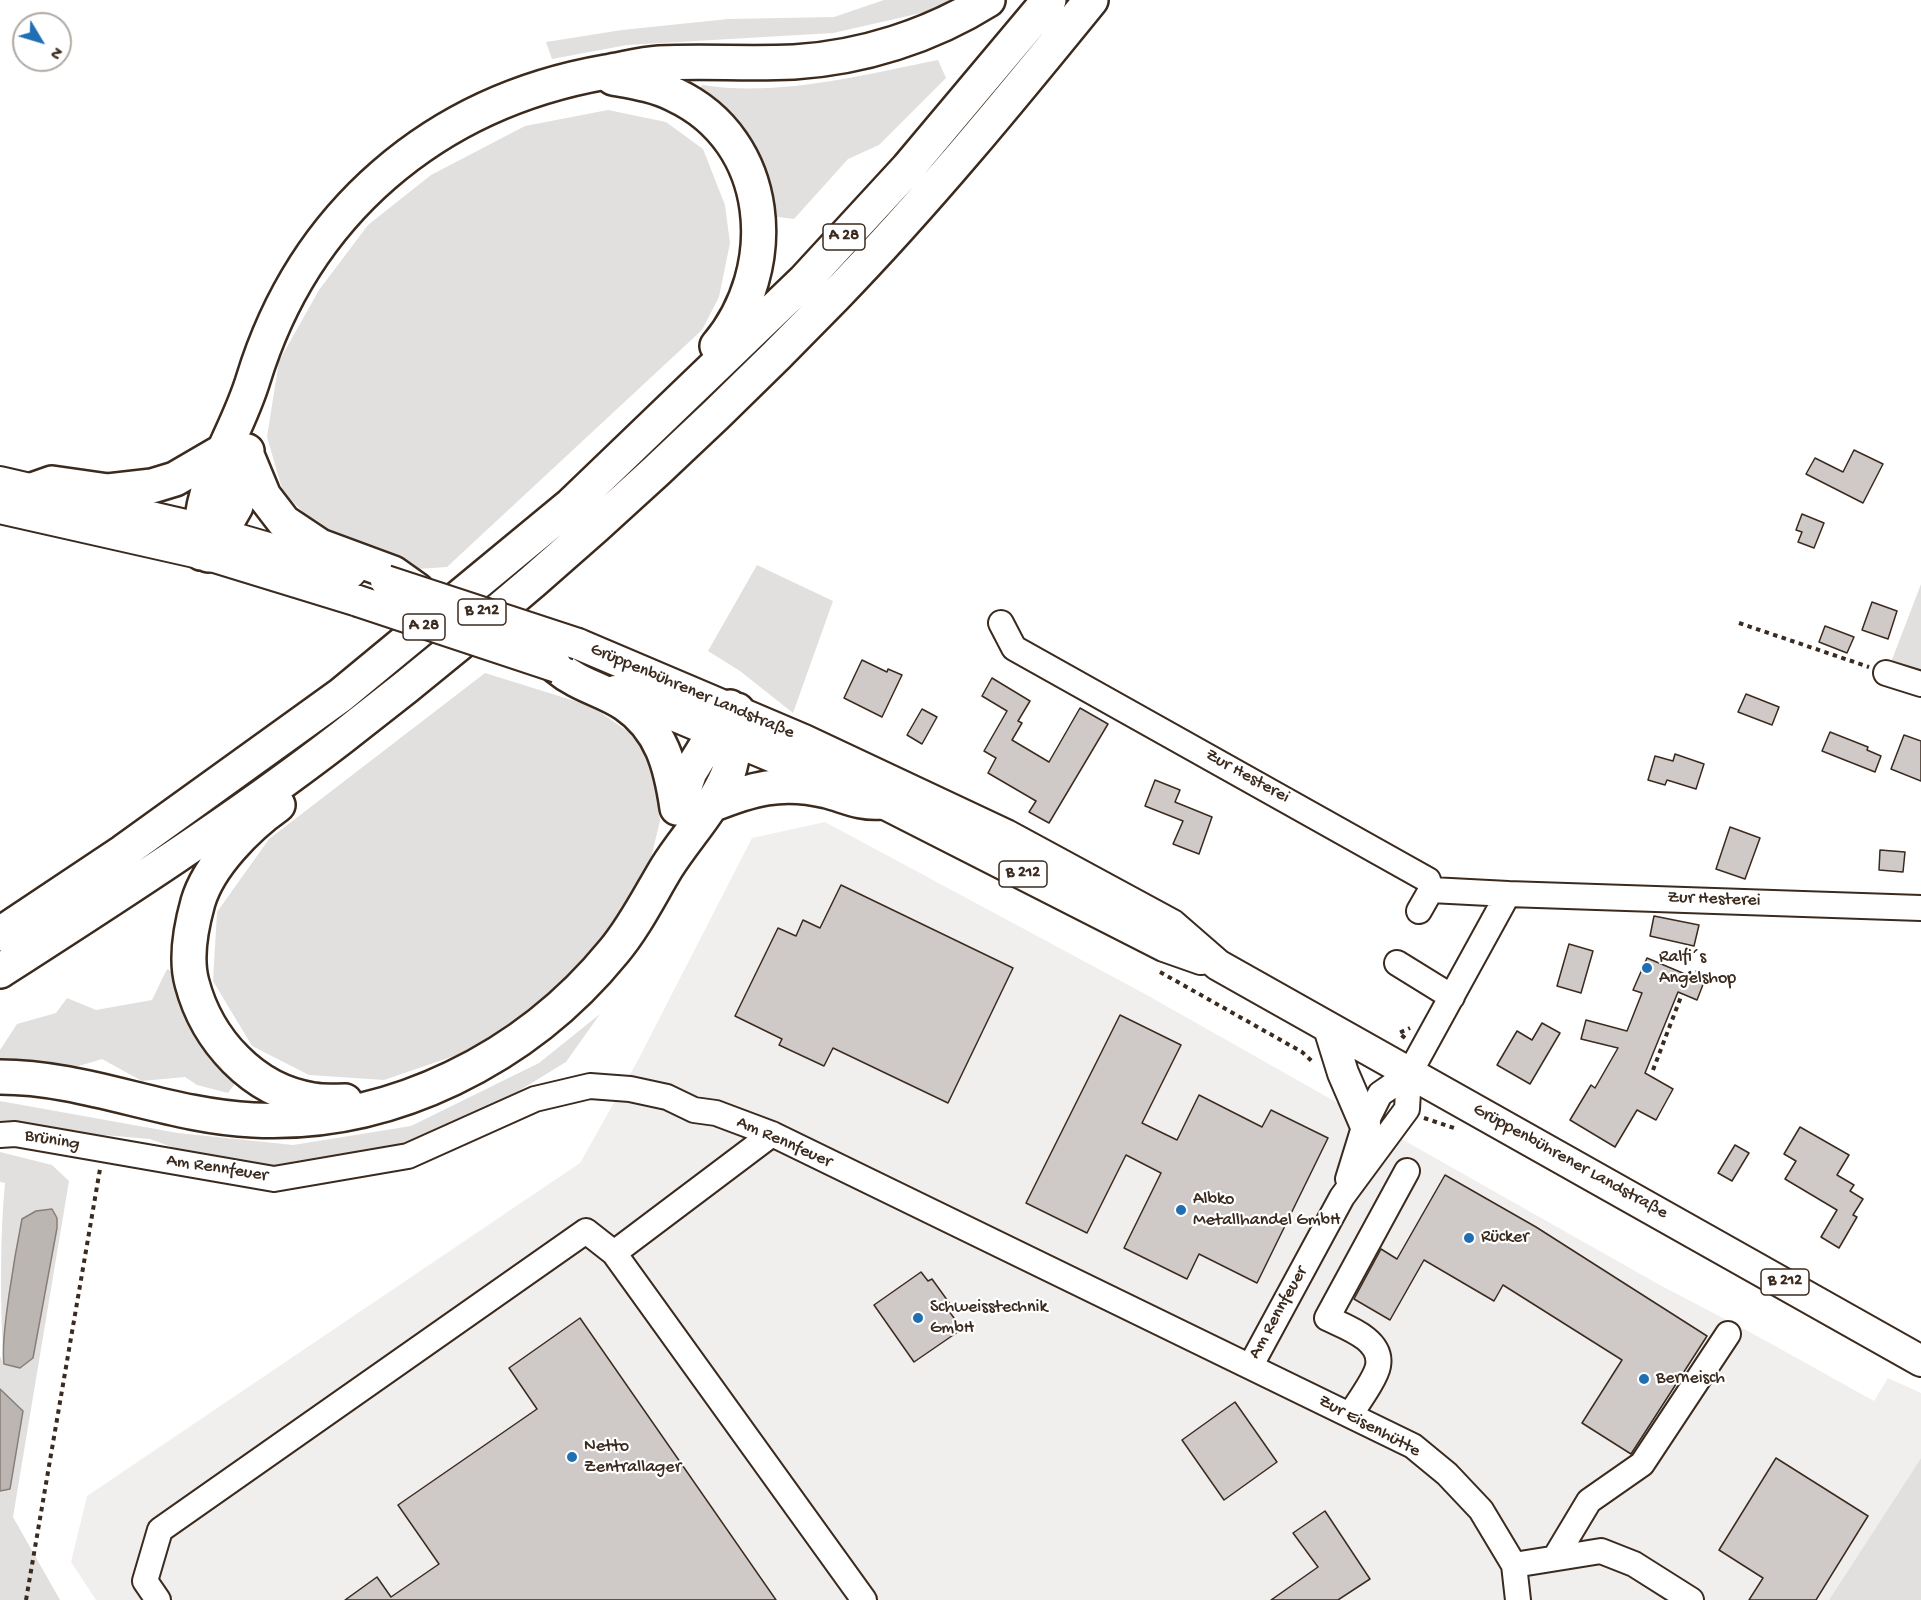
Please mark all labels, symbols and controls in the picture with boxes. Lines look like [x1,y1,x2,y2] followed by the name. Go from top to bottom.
[12,12,72,72] north arrow
[44,42,66,62] text: N
[823,224,865,250] road number: A 28
[458,599,506,625] road number: B 212
[403,614,445,640] road number: A 28
[587,639,797,745] street label: Grüppenbührener Landstraße
[1201,745,1293,809] street label: Zur Hesterei
[999,861,1047,887] road number: B 212
[1667,888,1761,912] street label: Zur Hesterei
[1659,947,1736,990] place label: Ralfi´s Angelshop
[1640,961,1654,975] marker: Ralfi´s Angelshop
[1469,1099,1671,1225] street label: Grüppenbührener Landstraße
[733,1112,835,1174] street label: Am Rennfeuer
[23,1126,81,1156] street label: Brüning
[165,1150,269,1188] street label: Am Rennfeuer
[1193,1189,1340,1232] place label: Albko Metallhandel GmbH
[1174,1203,1188,1217] marker: Albko Metallhandel GmbH
[1481,1227,1529,1249] place label: Rücker
[1462,1231,1476,1245] marker: Rücker
[1245,1263,1313,1363] street label: Am Rennfeuer
[1761,1269,1809,1295] road number: B 212
[930,1297,1047,1340] place label: Schweisstechnik GmbH
[911,1311,925,1325] marker: Schweisstechnik GmbH
[1656,1368,1725,1390] place label: Berneisch
[1637,1372,1651,1386] marker: Berneisch
[1314,1391,1424,1463] street label: Zur Eisenhütte
[584,1436,681,1478] place label: Netto Zentrallager
[565,1450,579,1464] marker: Netto Zentrallager

